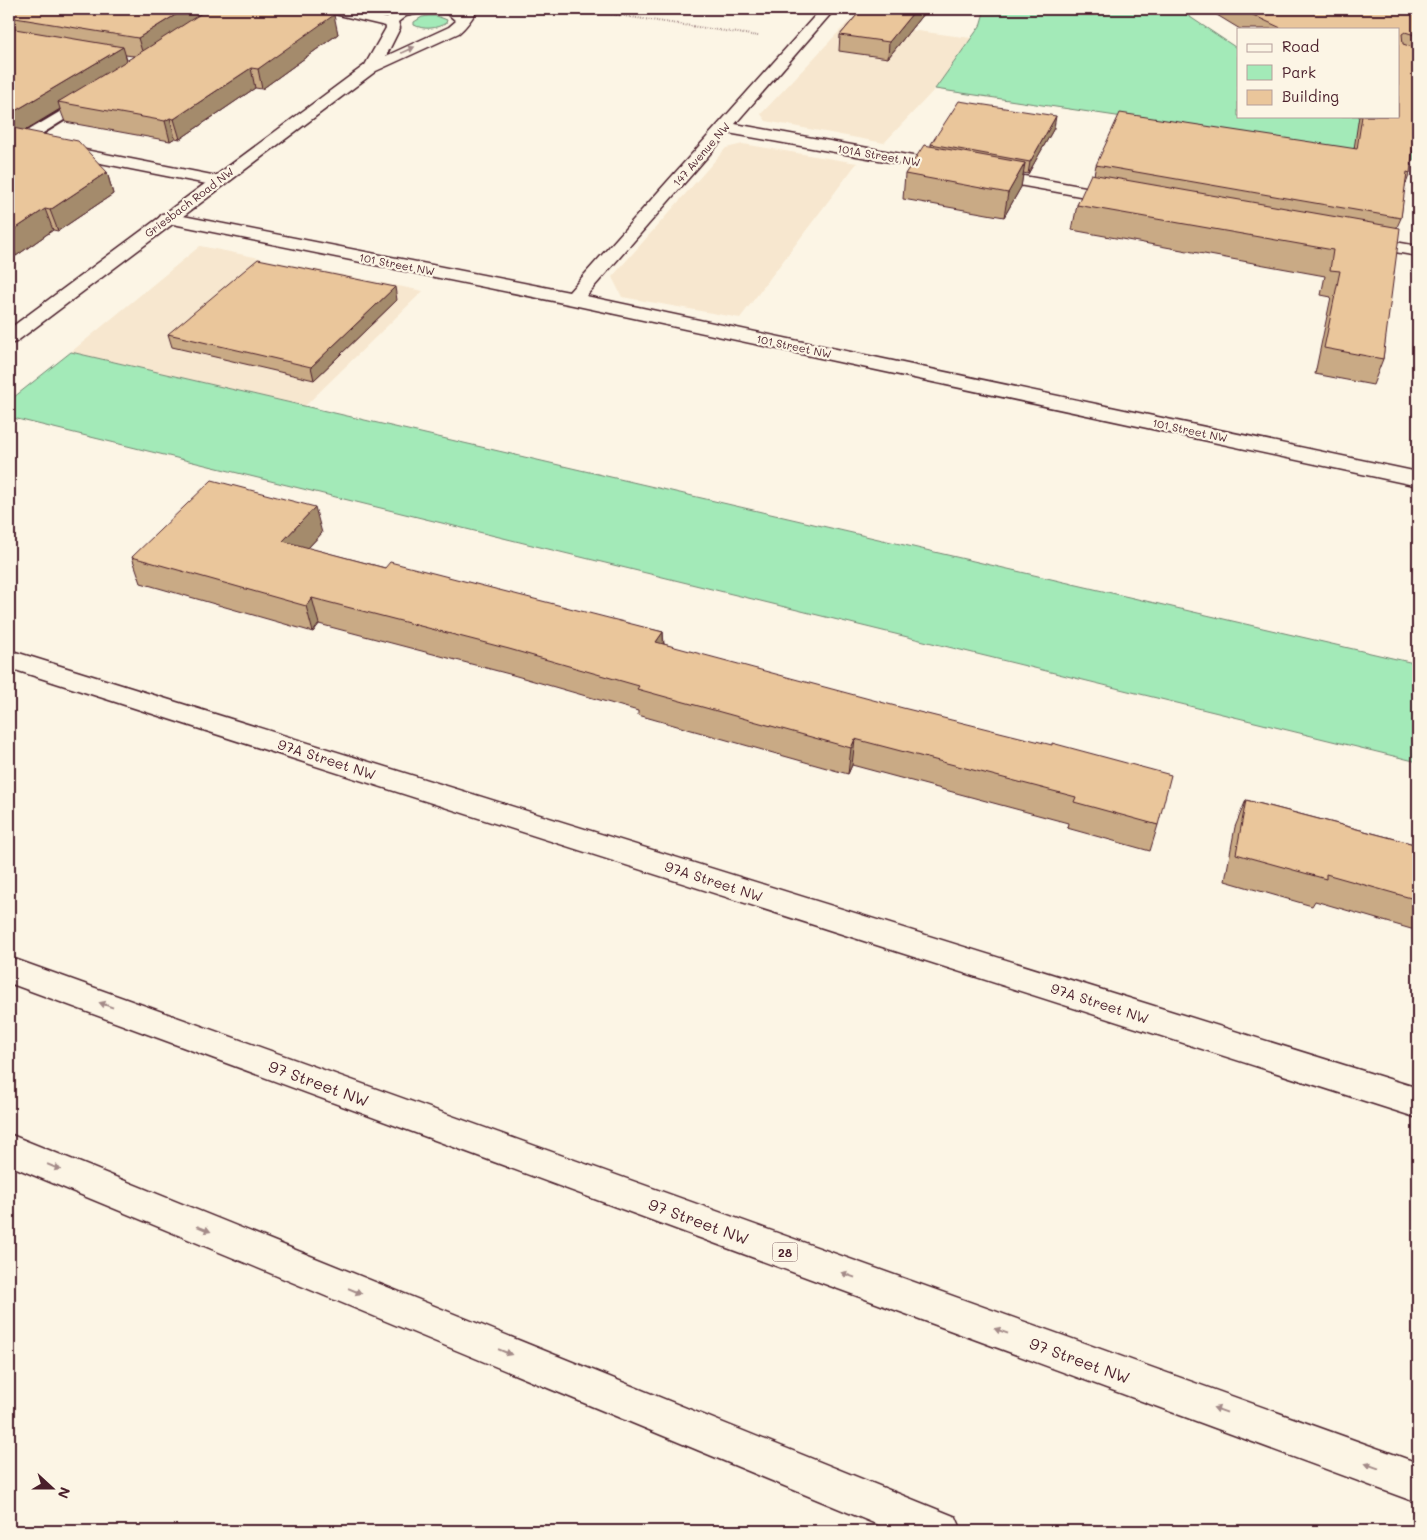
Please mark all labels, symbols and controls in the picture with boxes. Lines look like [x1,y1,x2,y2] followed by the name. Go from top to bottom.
[1237,28,1400,118] legend
[1282,36,1319,56] text: Road
[401,46,415,54] one-way arrow
[1282,62,1316,82] text: Park
[1282,86,1339,106] text: Building
[669,119,733,189] street label: 147 Avenue NW
[836,140,922,170] street label: 101A Street NW
[141,164,237,240] street label: Griesbach Road NW
[358,249,436,279] street label: 101 Street NW
[755,331,833,361] street label: 101 Street NW
[1151,415,1229,445] street label: 101 Street NW
[276,734,378,784] street label: 97A Street NW
[663,856,765,906] street label: 97A Street NW
[1049,978,1151,1028] street label: 97A Street NW
[98,1001,113,1009] one-way arrow
[266,1055,372,1111] street label: 97 Street NW
[47,1164,61,1172] one-way arrow
[646,1193,752,1249] street label: 97 Street NW
[197,1225,212,1233] one-way arrow
[772,1242,798,1262] road number: 28
[841,1271,856,1278] one-way arrow
[347,1287,362,1295] one-way arrow
[993,1327,1008,1335] one-way arrow
[1027,1332,1133,1388] street label: 97 Street NW
[498,1348,513,1356] one-way arrow
[1212,1406,1227,1413] one-way arrow
[28,1462,78,1512] north arrow
[1365,1462,1380,1469] one-way arrow
[54,1484,75,1501] text: N

